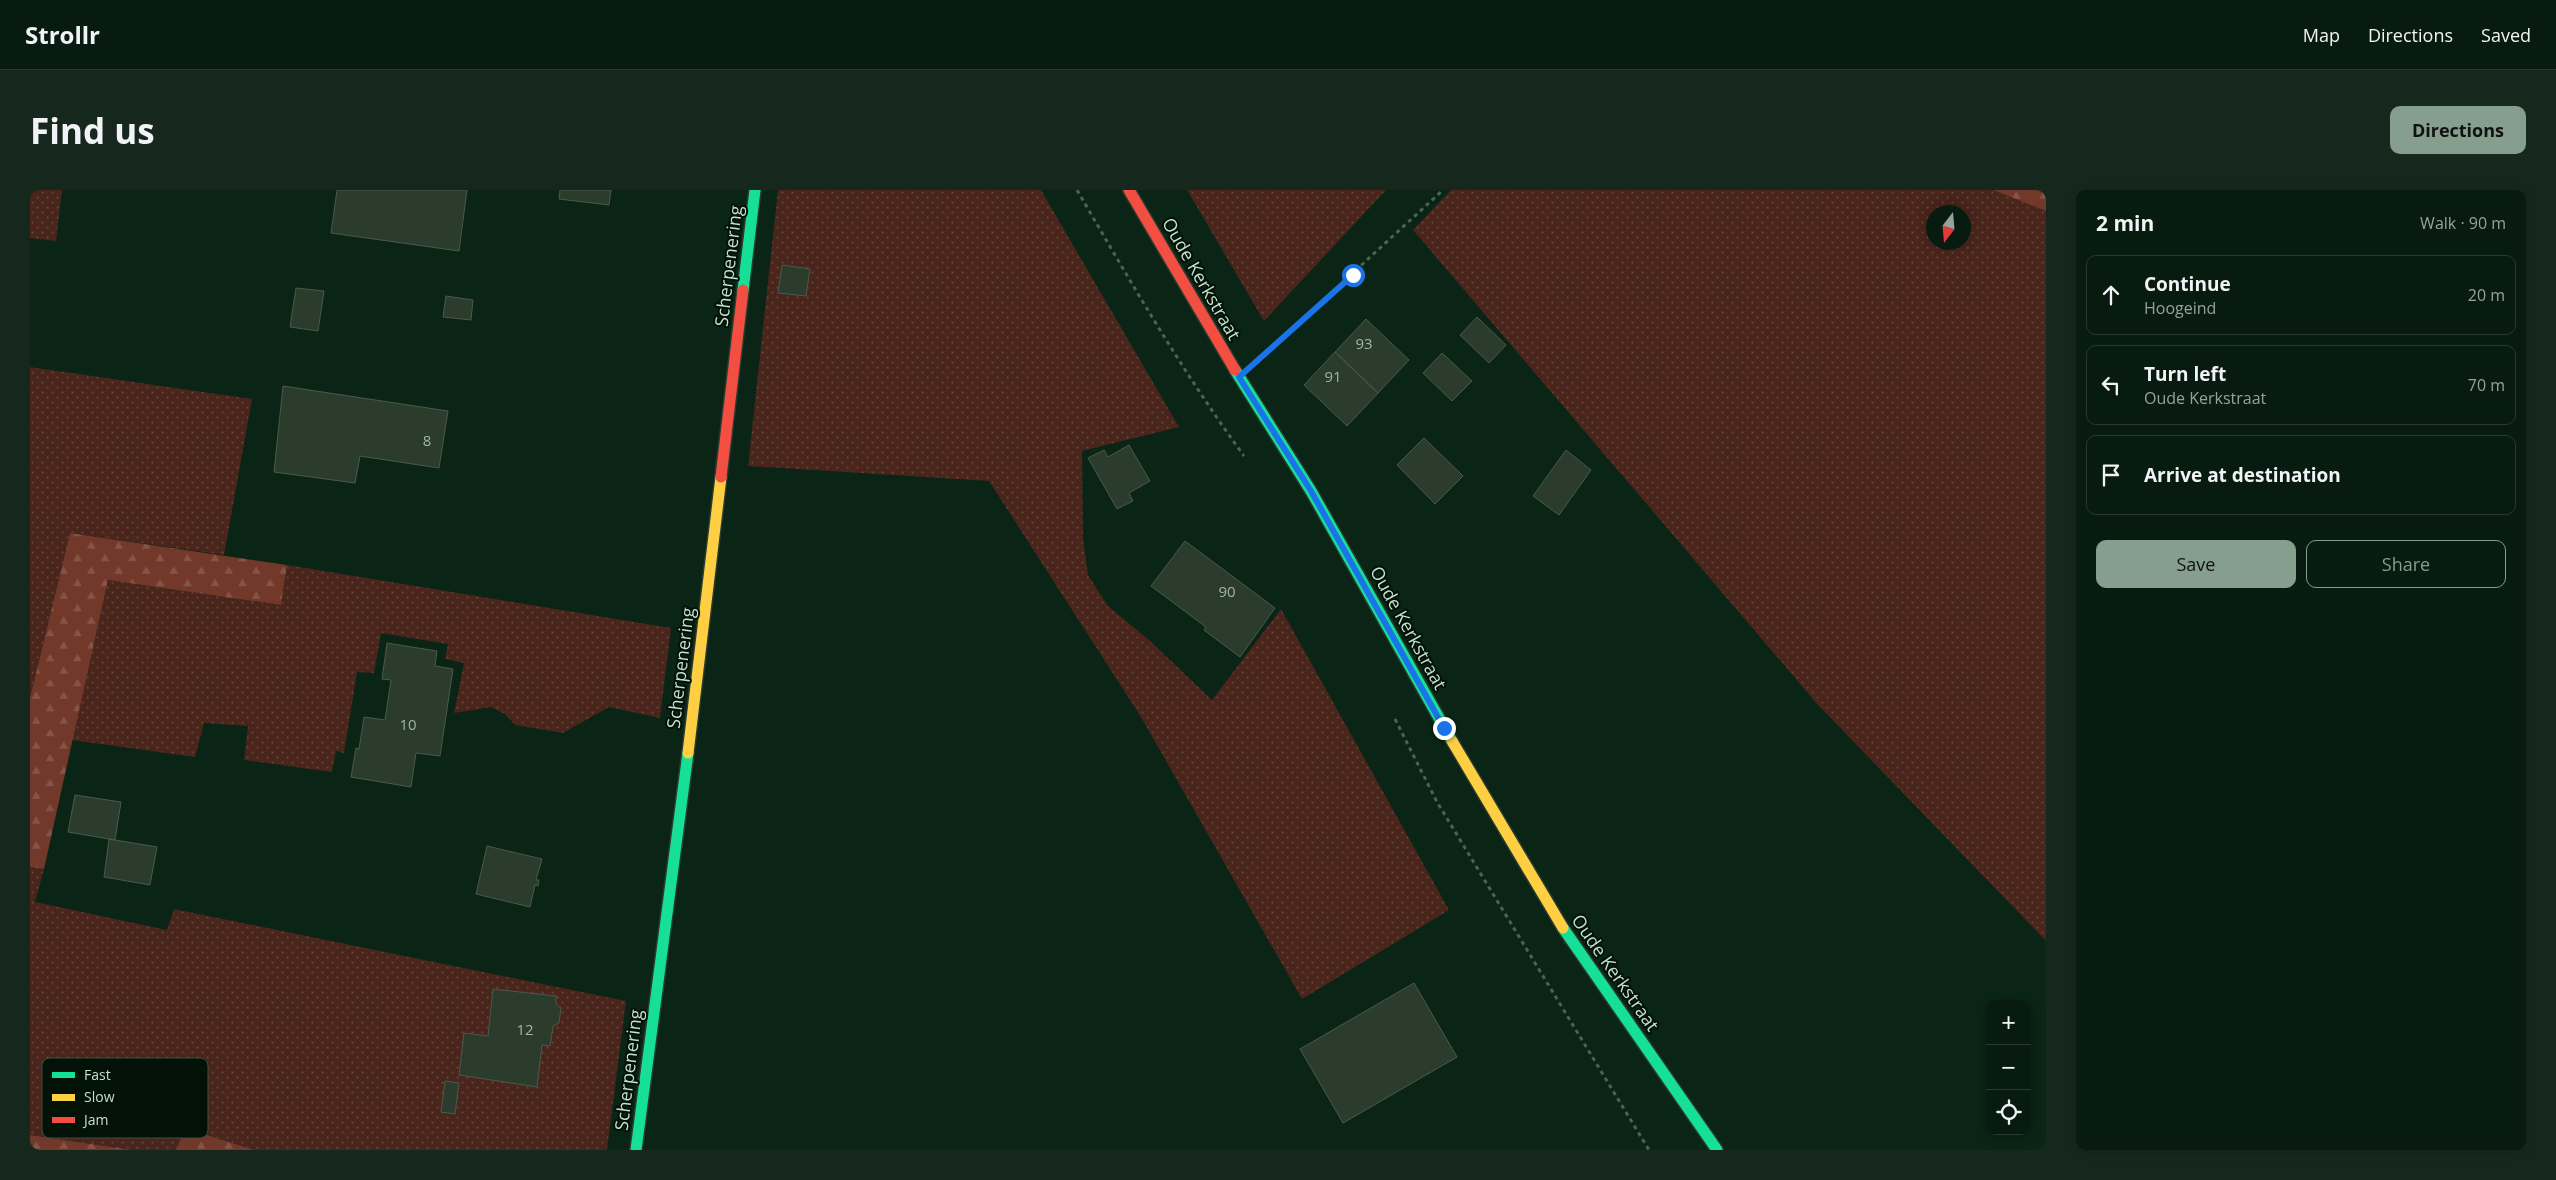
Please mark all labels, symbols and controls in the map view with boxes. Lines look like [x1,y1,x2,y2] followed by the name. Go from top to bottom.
[25,18,100,51] text: Strollr
[2303,23,2340,47] text: Map
[2368,23,2453,47] text: Directions
[2481,23,2531,47] text: Saved
[2390,106,2526,154] button: Directions
[30,107,155,154] text: Find us
[709,204,747,328] street label: Scherpenering
[1926,205,1971,250] north arrow
[2096,209,2154,237] text: 2 min
[2420,212,2506,234] text: Walk · 90 m
[1157,213,1247,344] street label: Oude Kerkstraat
[1342,264,1365,287] route start
[2144,271,2231,297] text: Continue
[2097,281,2125,309] icon: ahead
[2468,284,2505,306] text: 20 m
[2144,297,2216,319] text: Hoogeind
[1355,333,1373,353] house number: 93
[2144,361,2226,387] text: Turn left
[1324,366,1342,386] house number: 91
[2097,371,2125,399] icon: left
[2468,374,2505,396] text: 70 m
[2144,387,2266,409] text: Oude Kerkstraat
[423,430,431,450] house number: 8
[2097,461,2125,489] icon: arrive
[2144,462,2341,488] text: Arrive at destination
[2096,540,2296,588] button: Save
[2306,540,2506,588] button: Share
[1365,562,1453,693] street label: Oude Kerkstraat
[1218,581,1236,601] house number: 90
[661,606,699,730] street label: Scherpenering
[399,714,417,734] house number: 10
[1433,717,1456,740] route end
[1567,909,1665,1036] street label: Oude Kerkstraat
[1986,1000,2031,1135] map controls
[1986,1000,2031,1045] button: +
[609,1008,647,1132] street label: Scherpenering
[516,1019,534,1039] house number: 12
[1986,1045,2031,1090] button: −
[42,1058,208,1138] legend
[84,1065,111,1084] text: Fast
[84,1087,115,1106] text: Slow
[1986,1090,2031,1135] button: locate
[82,1110,109,1129] text: Jam

